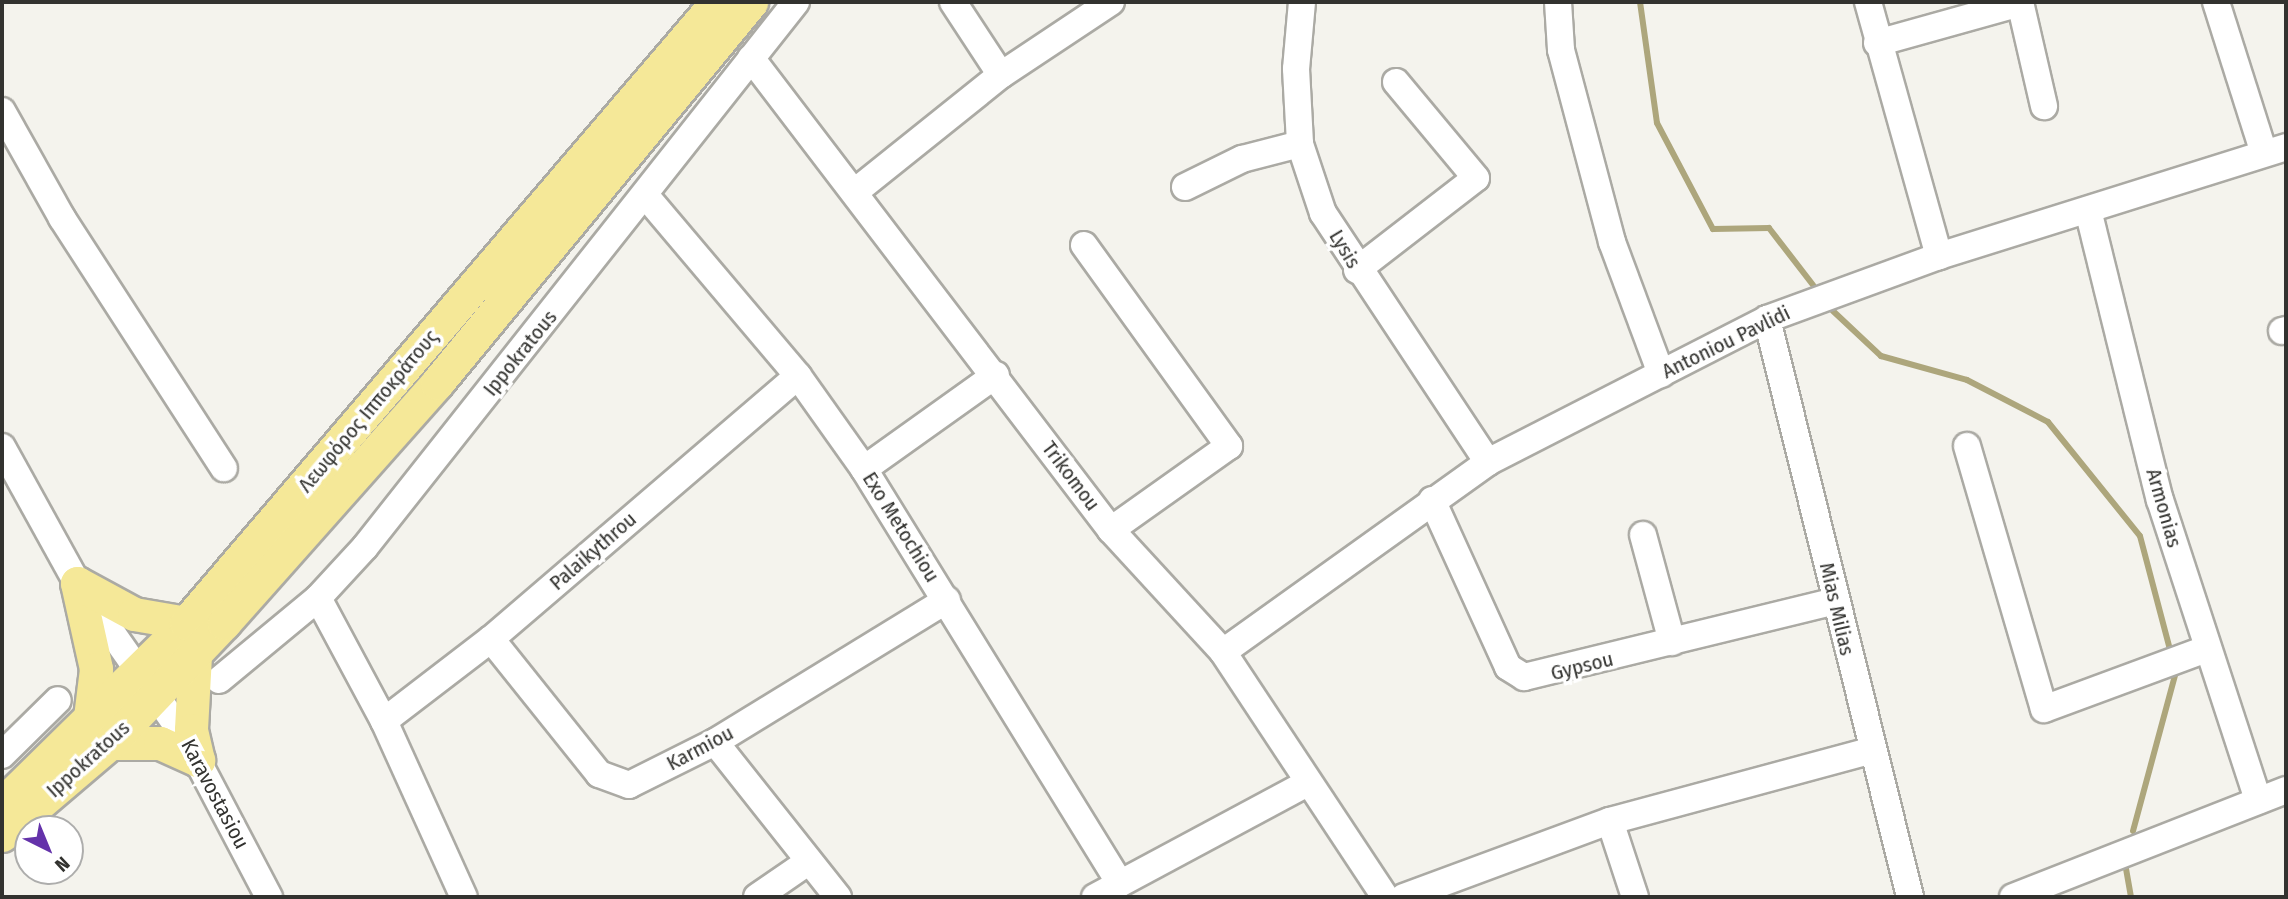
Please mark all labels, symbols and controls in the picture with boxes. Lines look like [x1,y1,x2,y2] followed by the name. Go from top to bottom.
[1324,225,1366,273] street label: Lysis
[1658,300,1794,384] street label: Antoniou Pavlidi
[478,305,562,401] street label: Ippokratous
[293,325,443,497] street label: Λεωφόρος Ιπποκράτους
[1037,436,1105,516] street label: Trikomou
[2141,466,2187,550] street label: Armonias
[857,467,945,587] street label: Exo Metochiou
[544,506,642,596] street label: Palaikythrou
[1814,560,1860,658] street label: Mias Milias
[1548,646,1616,686] street label: Gypsou
[41,715,135,803] street label: Ippokratous
[662,720,738,776] street label: Karmiou
[176,735,254,853] street label: Karavostasiou
[14,815,84,885] north arrow
[50,852,74,877] text: N

